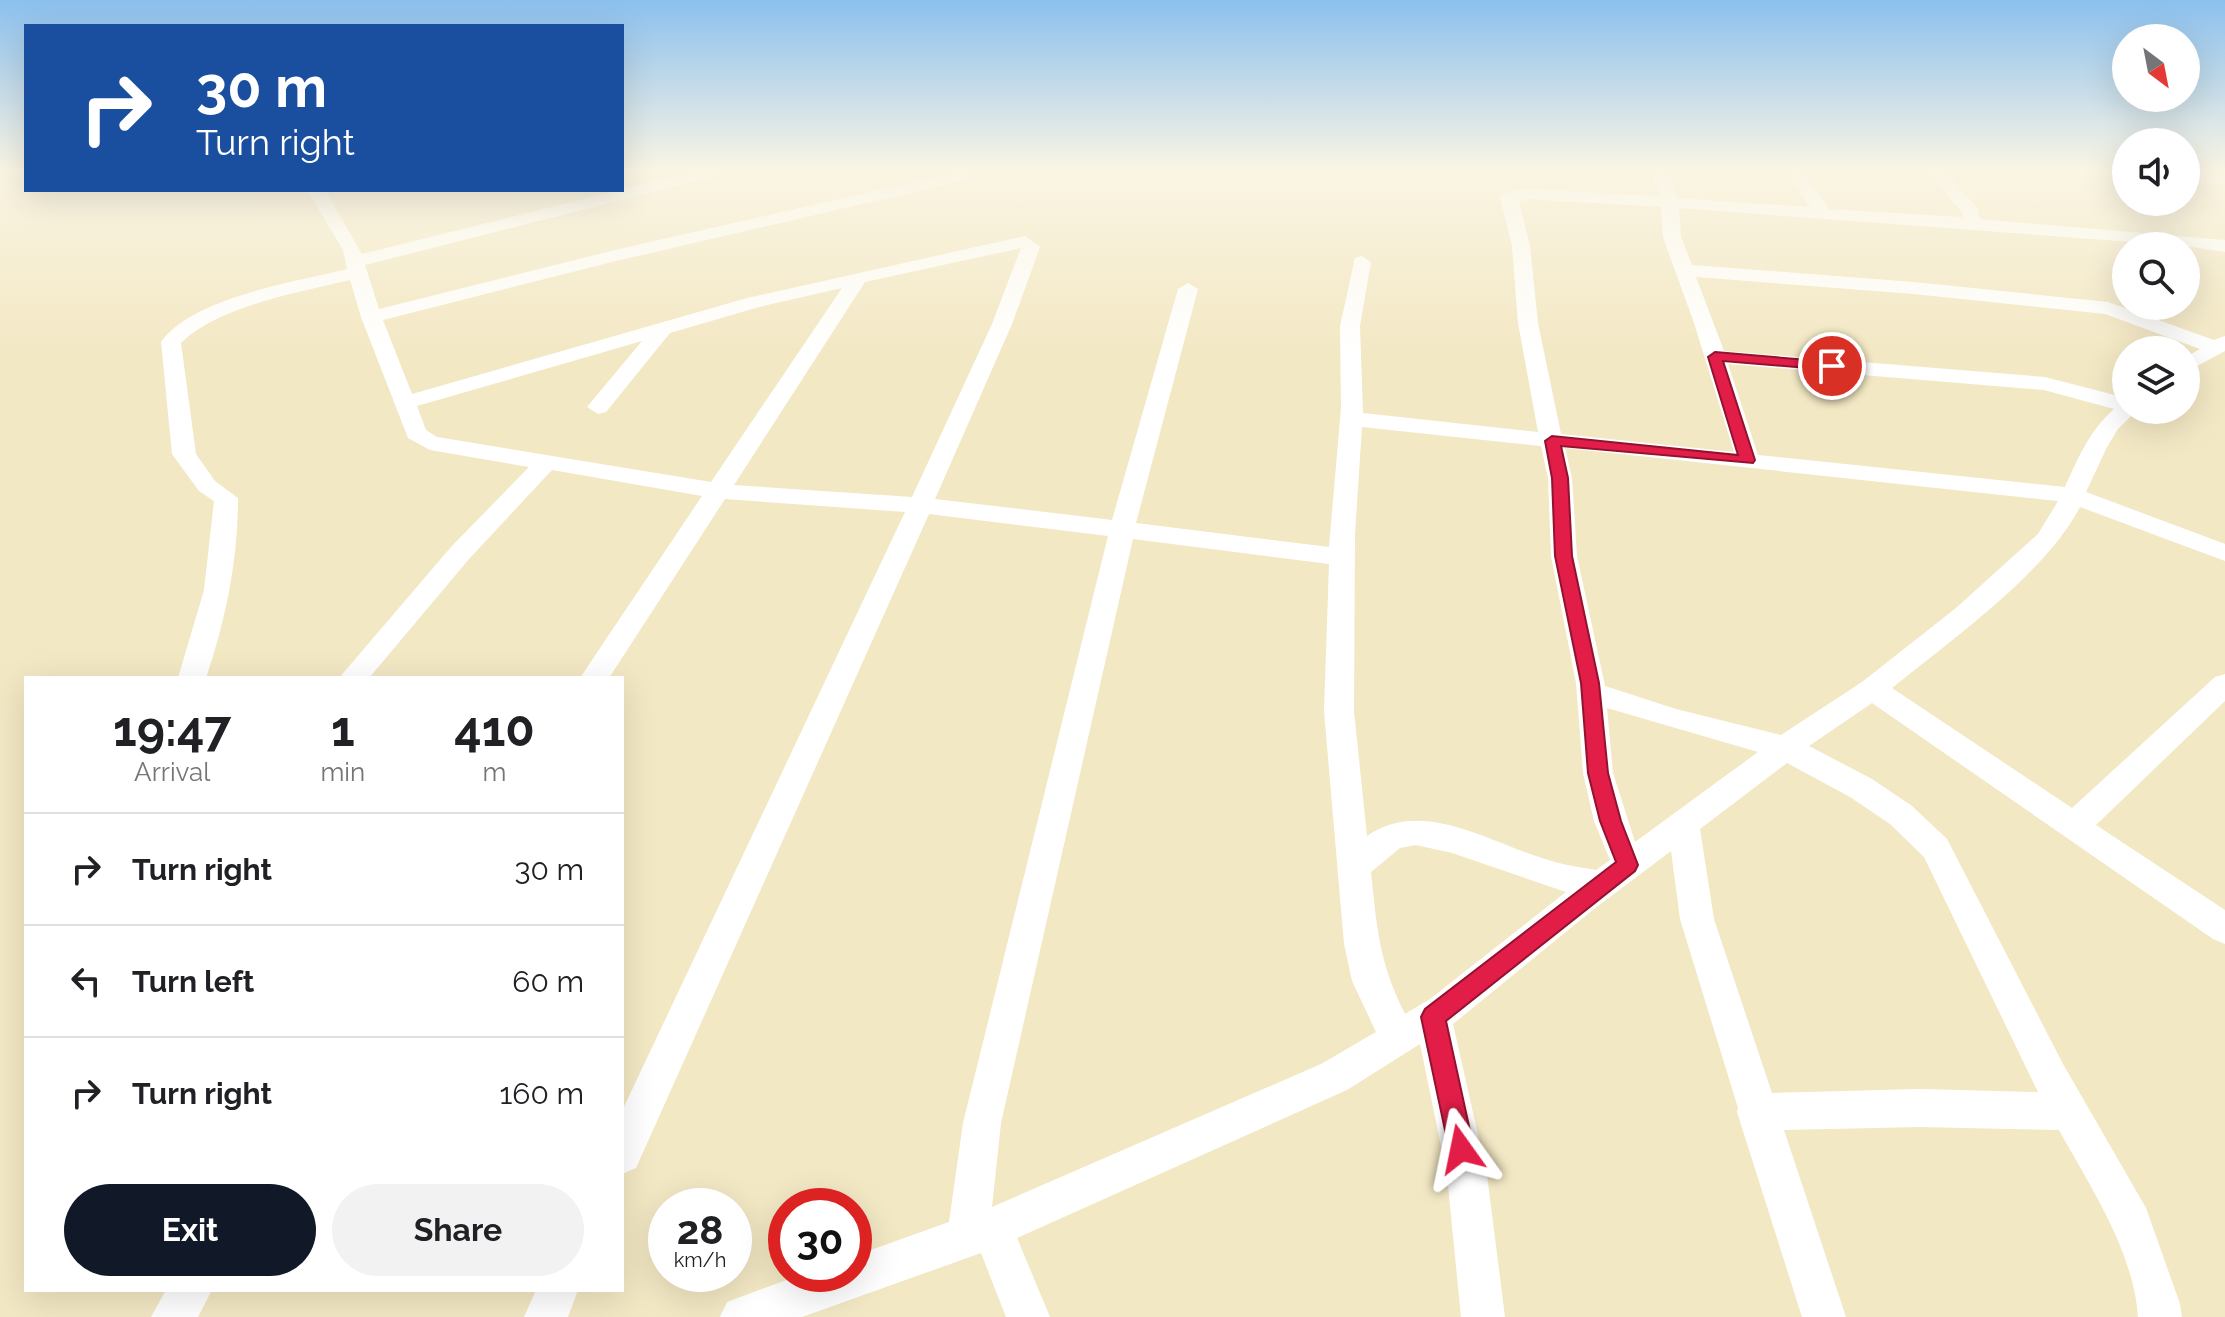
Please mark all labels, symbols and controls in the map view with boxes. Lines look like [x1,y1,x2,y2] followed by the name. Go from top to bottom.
[2112,24,2200,112] north arrow
[2112,24,2200,424] map controls
[196,54,327,120] text: 30 m
[64,56,168,160] icon: right
[196,121,355,163] text: Turn right
[2112,128,2200,216] button: sound
[2112,232,2200,320] button: search
[1798,332,1866,400] pin
[2112,336,2200,424] button: layers
[1810,344,1854,388] icon: arrive
[113,701,231,757] text: 19:47
[331,701,355,757] text: 1
[454,701,535,757] text: 410
[134,757,210,787] text: Arrival
[320,757,365,787] text: min
[483,757,507,787] text: m
[64,847,108,891] icon: right
[132,852,272,887] text: Turn right
[514,852,584,887] text: 30 m
[64,959,108,1003] icon: left
[132,964,254,999] text: Turn left
[512,964,584,999] text: 60 m
[64,1071,108,1115] icon: right
[132,1076,272,1111] text: Turn right
[499,1076,584,1111] text: 160 m
[1419,1107,1503,1191] position arrow
[64,1184,316,1276] button: Exit
[332,1184,584,1276] button: Share
[768,1188,872,1292] speed limit sign: 30
[677,1206,723,1253] text: 28
[674,1248,726,1272] text: km/h

